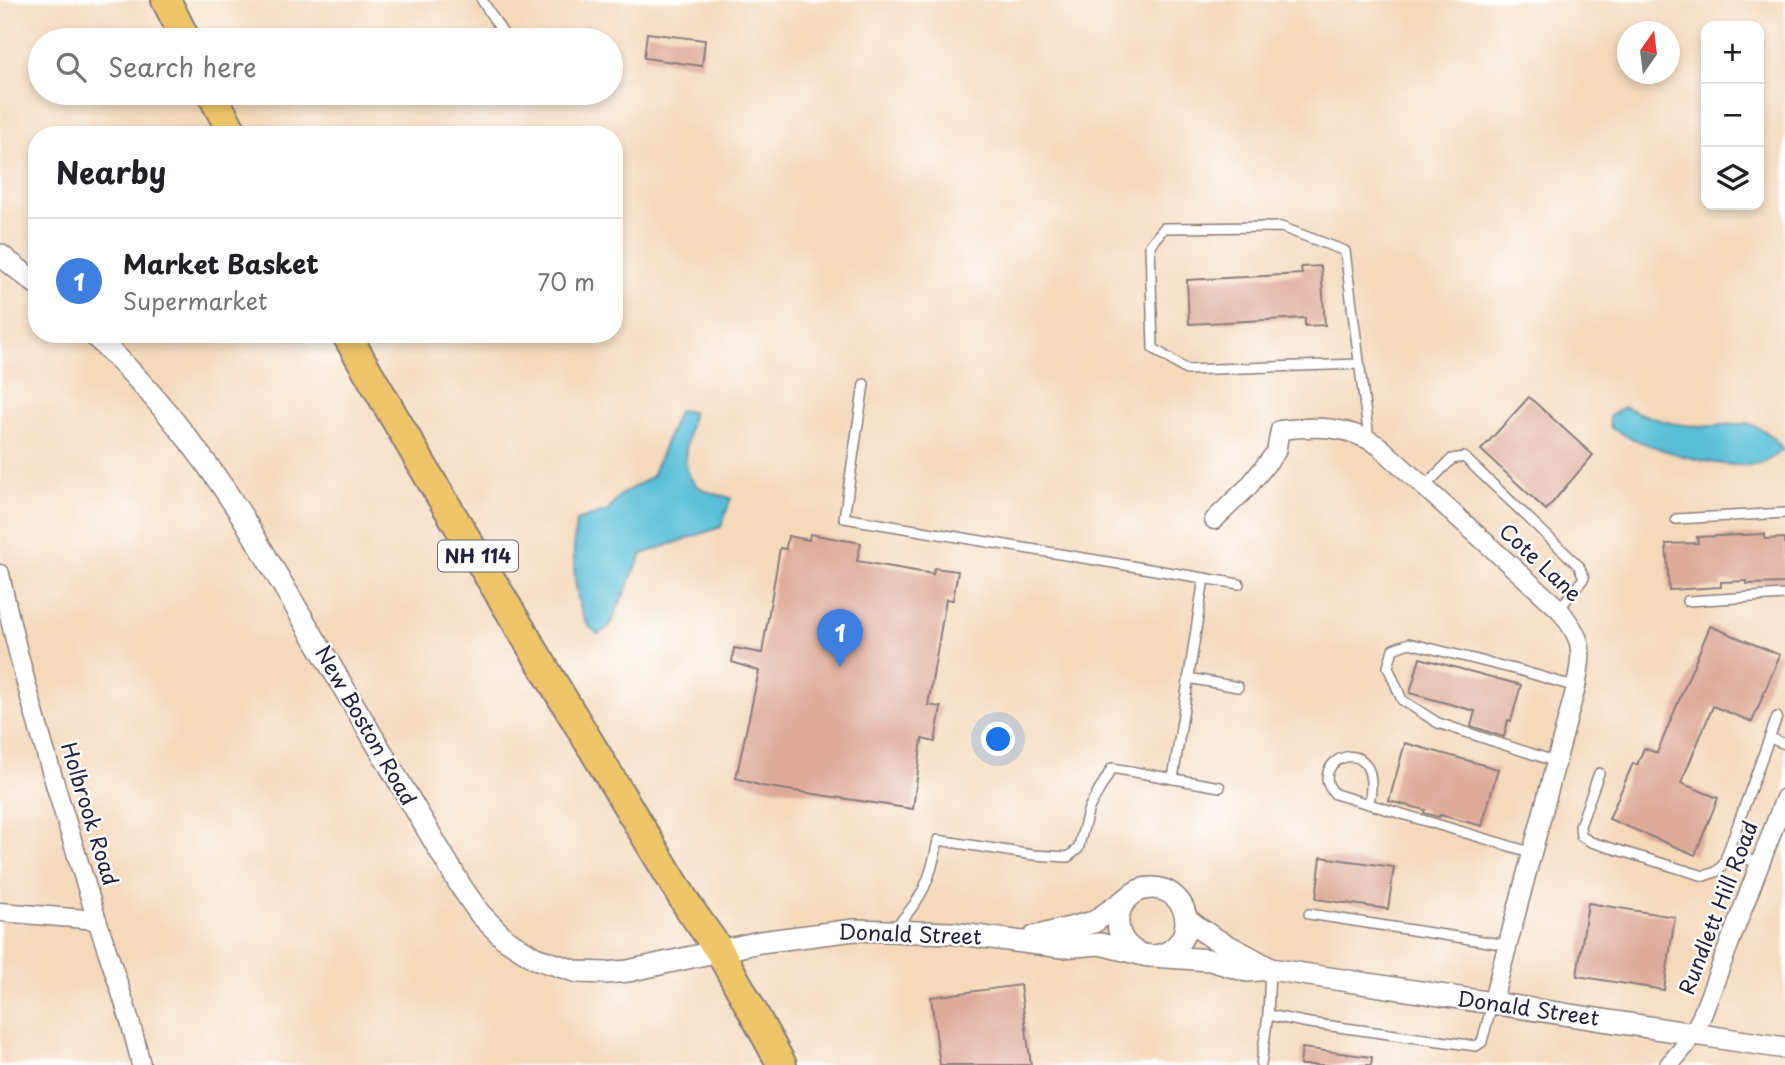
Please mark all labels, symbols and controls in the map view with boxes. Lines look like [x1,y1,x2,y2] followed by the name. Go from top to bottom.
[1617,21,1680,84] north arrow
[1701,21,1764,210] map controls
[1701,21,1764,84] button: +
[28,28,623,105] search box
[108,47,257,86] text: Search here
[52,48,90,86] icon: search
[1701,84,1764,147] button: −
[1701,147,1764,210] button: layers
[56,149,166,194] text: Nearby
[123,244,319,283] text: Market Basket
[74,264,85,299] text: 1
[537,264,595,299] text: 70 m
[123,283,267,318] text: Supermarket
[1493,515,1590,608] street label: Cote Lane
[438,540,518,572] road number: NH 114
[817,609,863,667] pin: 1
[308,639,426,811] street label: New Boston Road
[981,722,1015,756] your location
[54,738,128,889] street label: Holbrook Road
[1669,816,1765,999] street label: Rundlett Hill Road
[838,915,982,951] street label: Donald Street
[1455,981,1601,1033] street label: Donald Street

